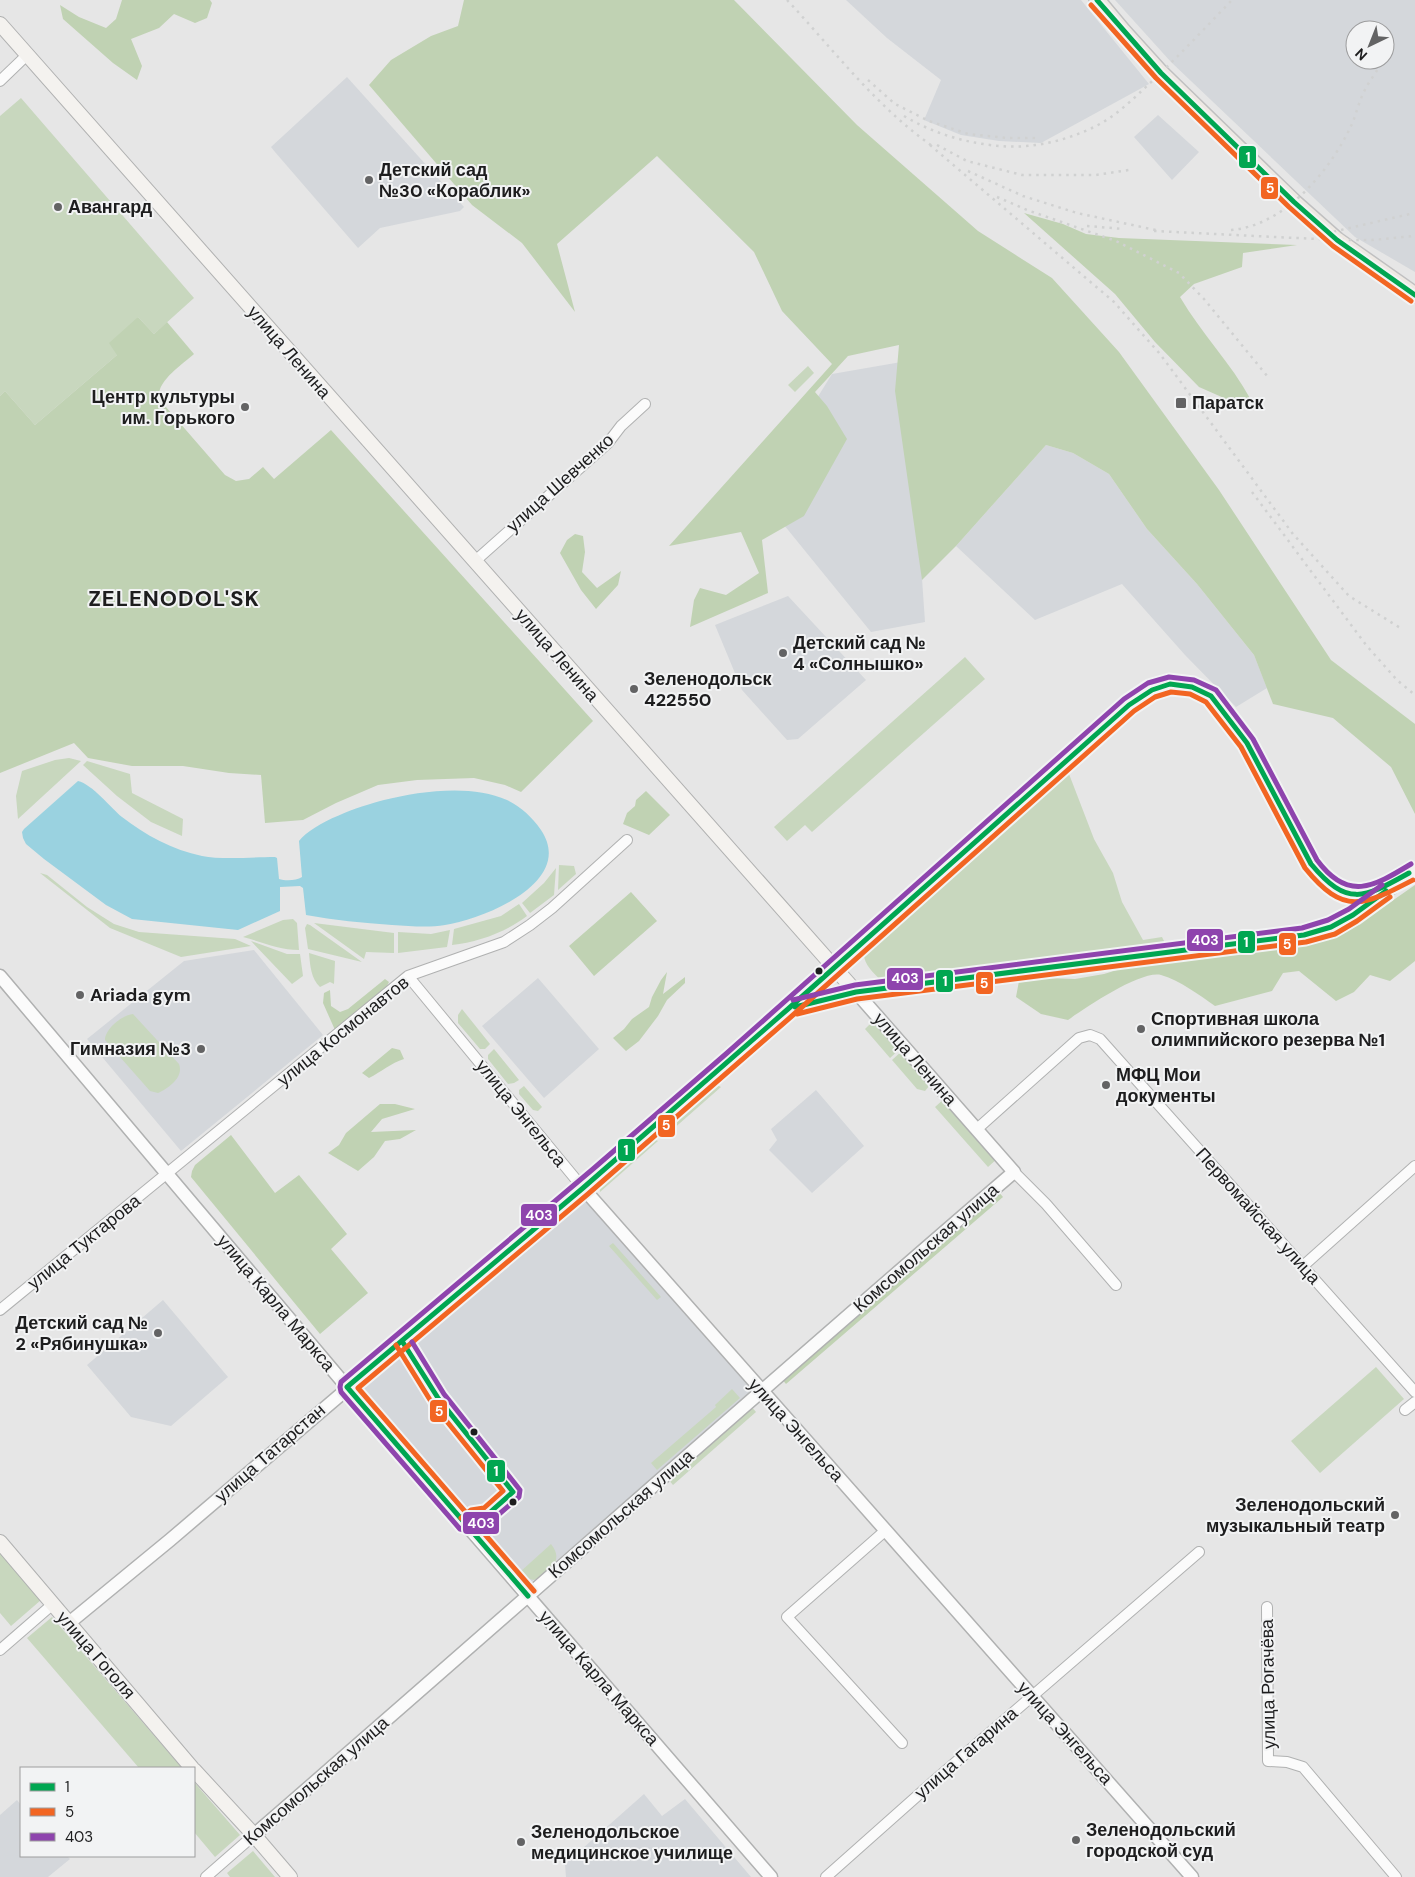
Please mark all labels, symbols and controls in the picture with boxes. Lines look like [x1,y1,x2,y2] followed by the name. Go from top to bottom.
[1345,20,1395,70] north arrow
[1351,44,1371,65] text: N
[1238,145,1257,169] line badge: 1
[1245,148,1251,166] text: 1
[379,158,531,203] place label: Детский сад №30 «Кораблик»
[363,174,375,186] marker: Детский сад №30 «Кораблик»
[1260,176,1279,200] line badge: 5
[1266,179,1274,197] text: 5
[68,195,153,219] place label: Авангард
[52,201,64,213] marker: Авангард
[242,300,337,404] street label: улица Ленина
[92,385,235,430] place label: Центр культуры им. Горького
[1192,391,1265,415] place label: Паратск
[1174,396,1188,410] marker: Паратск
[239,401,251,413] marker: Центр культуры им. Горького
[501,428,619,538] street label: улица Шевченко
[88,584,260,613] district label: ZELENODOL'SK
[510,603,605,707] street label: улица Ленина
[793,631,926,676] place label: Детский сад № 4 «Солнышко»
[777,647,789,659] marker: Детский сад № 4 «Солнышко»
[644,667,773,712] place label: Зеленодольск 422550
[628,683,640,695] marker: Зеленодольск 422550
[1186,928,1224,952] line badge: 403
[1237,930,1256,954] line badge: 1
[1191,931,1219,949] text: 403
[1278,932,1297,956] line badge: 5
[1243,933,1249,951] text: 1
[1283,935,1291,953] text: 5
[814,966,824,976] unlabelled marker
[886,967,924,991] line badge: 403
[891,969,919,987] text: 403
[935,969,954,993] line badge: 1
[272,970,414,1092] street label: улица Космонавтов
[975,971,994,995] line badge: 5
[942,972,948,990] text: 1
[980,974,988,992] text: 5
[90,983,191,1007] place label: Ariada gym
[74,989,86,1001] marker: Ariada gym
[868,1007,963,1111] street label: улица Ленина
[1151,1007,1385,1052] place label: Спортивная школа олимпийского резерва №1
[1135,1023,1147,1035] marker: Спортивная школа олимпийского резерва №1
[70,1037,191,1061] place label: Гимназия №3
[195,1043,207,1055] marker: Гимназия №3
[470,1054,572,1172] street label: улица Энгельса
[1116,1063,1216,1108] place label: МФЦ Мои документы
[1100,1079,1112,1091] marker: МФЦ Мои документы
[657,1114,676,1138] line badge: 5
[662,1116,670,1134] text: 5
[617,1138,636,1162] line badge: 1
[623,1141,629,1159] text: 1
[1190,1143,1326,1290] street label: Первомайская улица
[848,1178,1005,1318] street label: Комсомольская улица
[23,1188,146,1295] street label: улица Туктарова
[520,1203,558,1227] line badge: 403
[525,1206,553,1224] text: 403
[212,1229,341,1377] street label: улица Карла Маркса
[15,1311,148,1356] place label: Детский сад № 2 «Рябинушка»
[152,1327,164,1339] marker: Детский сад № 2 «Рябинушка»
[743,1373,850,1488] street label: улица Энгельса
[210,1398,330,1508] street label: улица Татарстан
[429,1399,448,1423] line badge: 5
[435,1402,443,1420] text: 5
[469,1427,479,1437] unlabelled marker
[543,1444,700,1584] street label: Комсомольская улица
[486,1459,506,1483] line badge: 1
[493,1462,499,1480] text: 1
[1206,1493,1385,1538] place label: Зеленодольский музыкальный театр
[508,1497,518,1507] unlabelled marker
[1389,1509,1401,1521] marker: Зеленодольский музыкальный театр
[462,1511,500,1535] line badge: 403
[467,1514,495,1532] text: 403
[534,1605,665,1751] street label: улица Карла Маркса
[51,1606,141,1704] street label: улица Гоголя
[1255,1618,1281,1749] street label: улица Рогачёва
[1012,1676,1119,1791] street label: улица Энгельса
[909,1701,1023,1804] street label: улица Гагарина
[238,1711,395,1851] street label: Комсомольская улица
[20,1767,195,1857] legend
[65,1777,70,1797] text: 1
[65,1802,74,1822] text: 5
[1086,1818,1236,1863] place label: Зеленодольский городской суд
[531,1820,733,1865] place label: Зеленодольское медицинское училище
[65,1827,93,1847] text: 403
[1070,1834,1082,1846] marker: Зеленодольский городской суд
[515,1836,527,1848] marker: Зеленодольское медицинское училище

